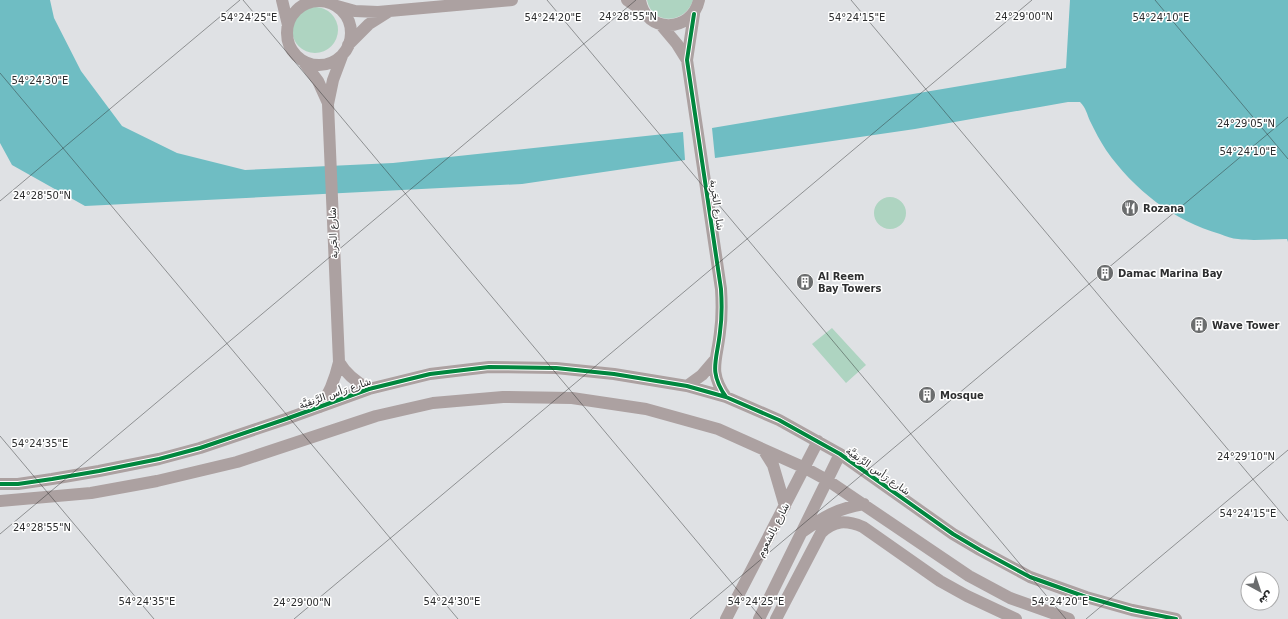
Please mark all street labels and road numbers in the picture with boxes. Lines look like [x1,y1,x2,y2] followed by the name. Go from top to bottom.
[707,179,726,231] street label: شارع الجَرية
[327,207,340,259] street label: شارع الجَرية
[297,374,373,412] street label: شارع رَأس الرَّنقِيَّة
[843,444,913,498] street label: شارع رَأس الرَّنقِيَّة
[755,501,792,559] street label: شارع بالشعوم

